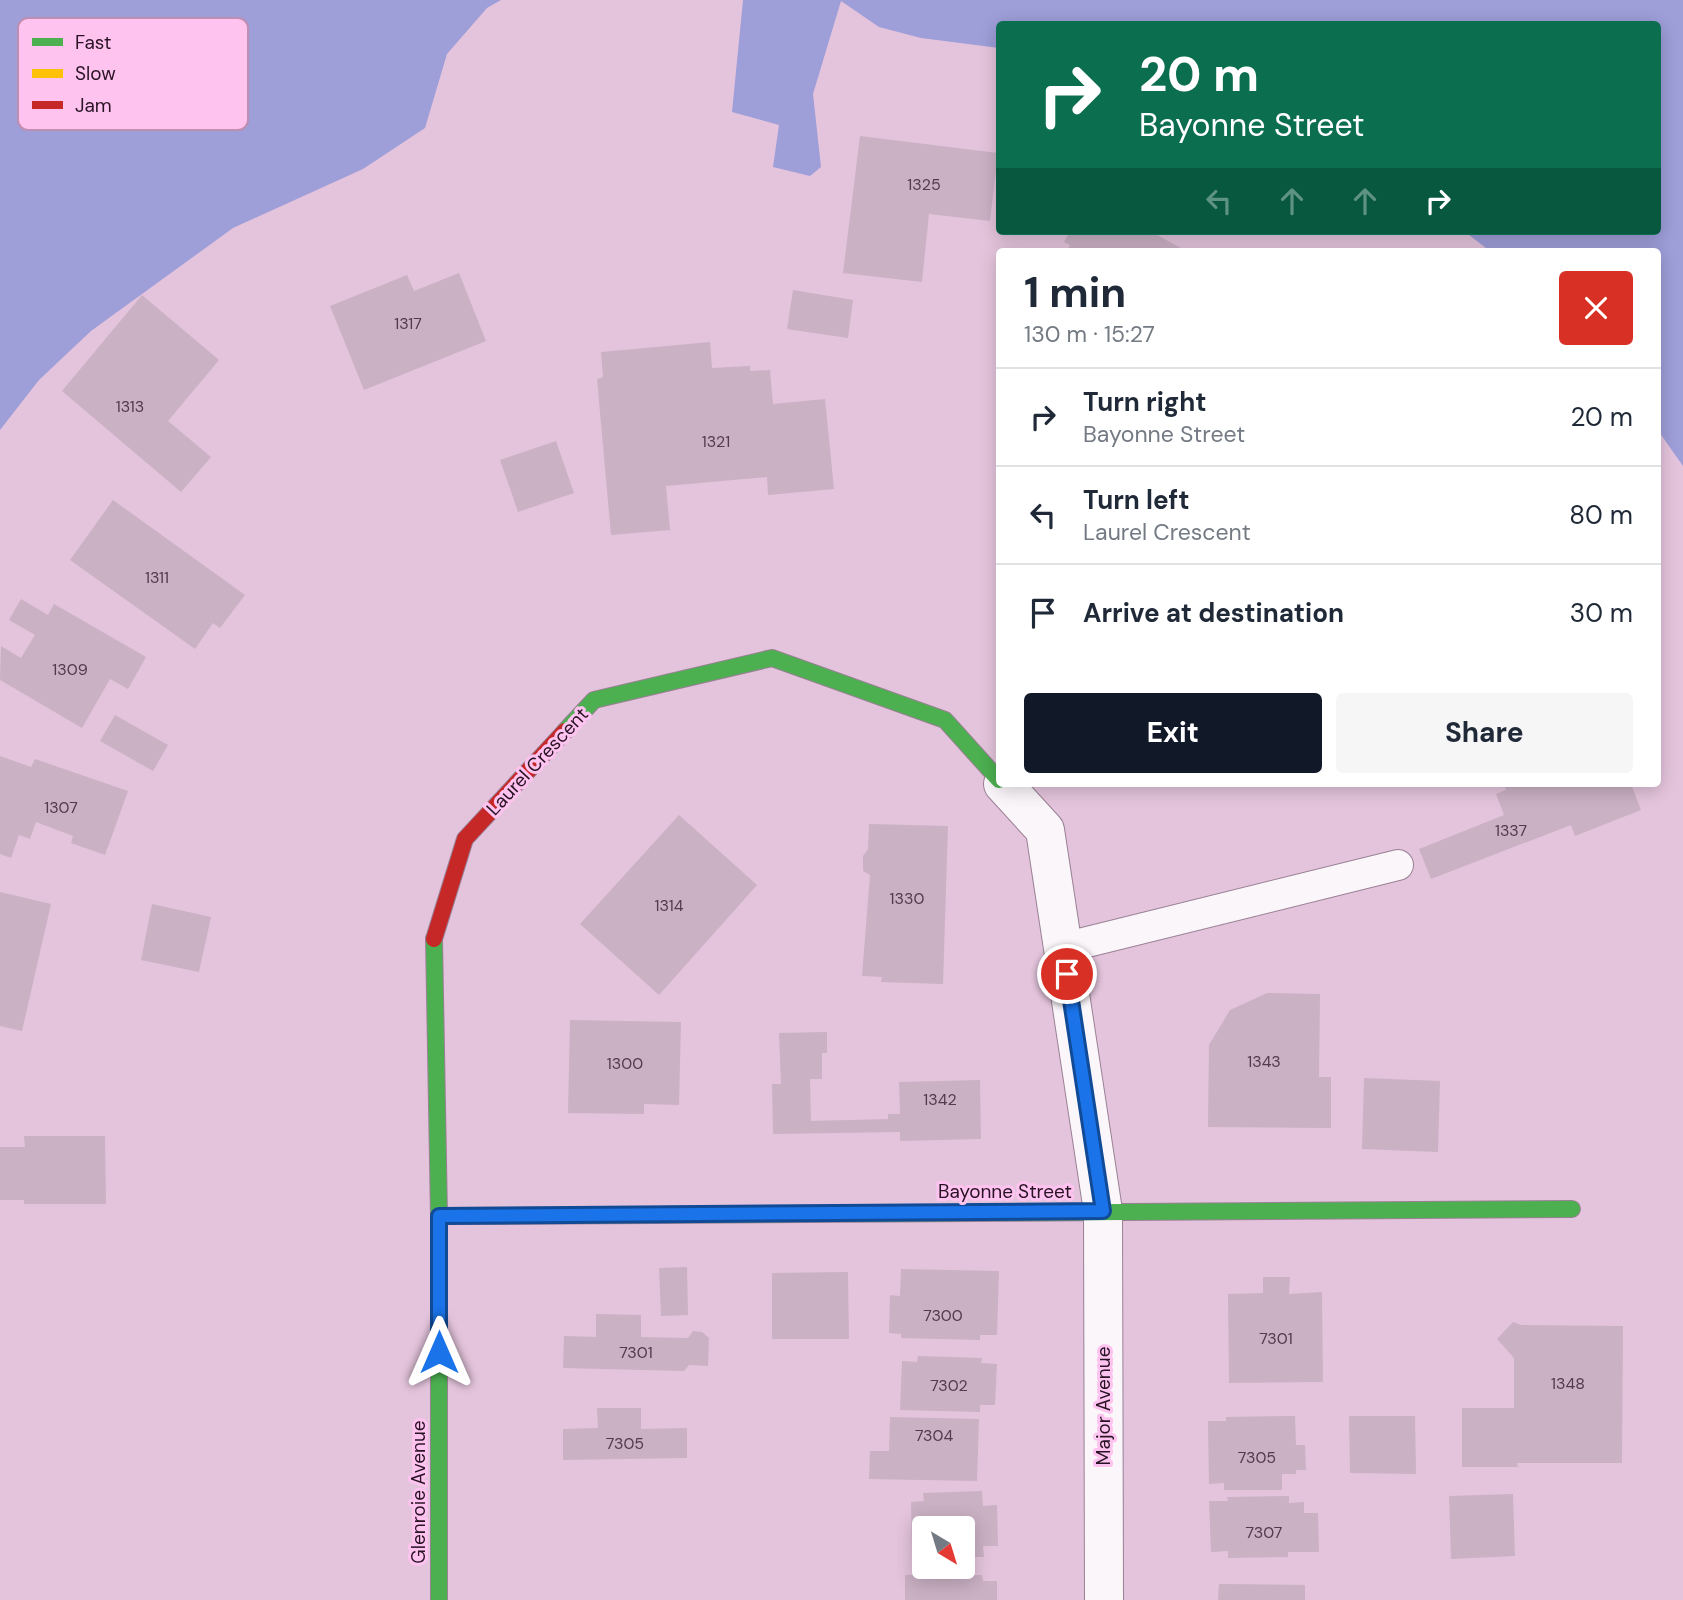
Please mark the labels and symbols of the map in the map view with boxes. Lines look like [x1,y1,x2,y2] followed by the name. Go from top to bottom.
[18,18,248,130] legend
[75,30,111,55] text: Fast
[75,61,116,86] text: Slow
[75,93,112,118] text: Jam
[907,174,941,195] house number: 1325
[394,313,422,334] house number: 1317
[116,396,144,417] house number: 1313
[702,431,730,452] house number: 1321
[145,567,169,588] house number: 1311
[52,659,88,680] house number: 1309
[481,702,594,821] street label: Laurel Crescent
[44,797,78,818] house number: 1307
[1495,820,1527,841] house number: 1337
[890,888,924,909] house number: 1330
[655,895,684,916] house number: 1314
[1037,944,1097,1004] pin
[1247,1051,1281,1072] house number: 1343
[607,1053,643,1074] house number: 1300
[923,1089,957,1110] house number: 1342
[938,1179,1072,1204] street label: Bayonne Street
[923,1305,963,1326] house number: 7300
[402,1315,476,1389] position arrow
[1259,1328,1293,1349] house number: 7301
[619,1342,653,1363] house number: 7301
[1091,1347,1116,1465] street label: Major Avenue
[1551,1373,1585,1394] house number: 1348
[930,1375,968,1396] house number: 7302
[406,1420,431,1564] street label: Glenroie Avenue
[915,1425,953,1446] house number: 7304
[606,1433,644,1454] house number: 7305
[1238,1447,1276,1468] house number: 7305
[912,1516,975,1578] north arrow
[1246,1522,1282,1543] house number: 7307

